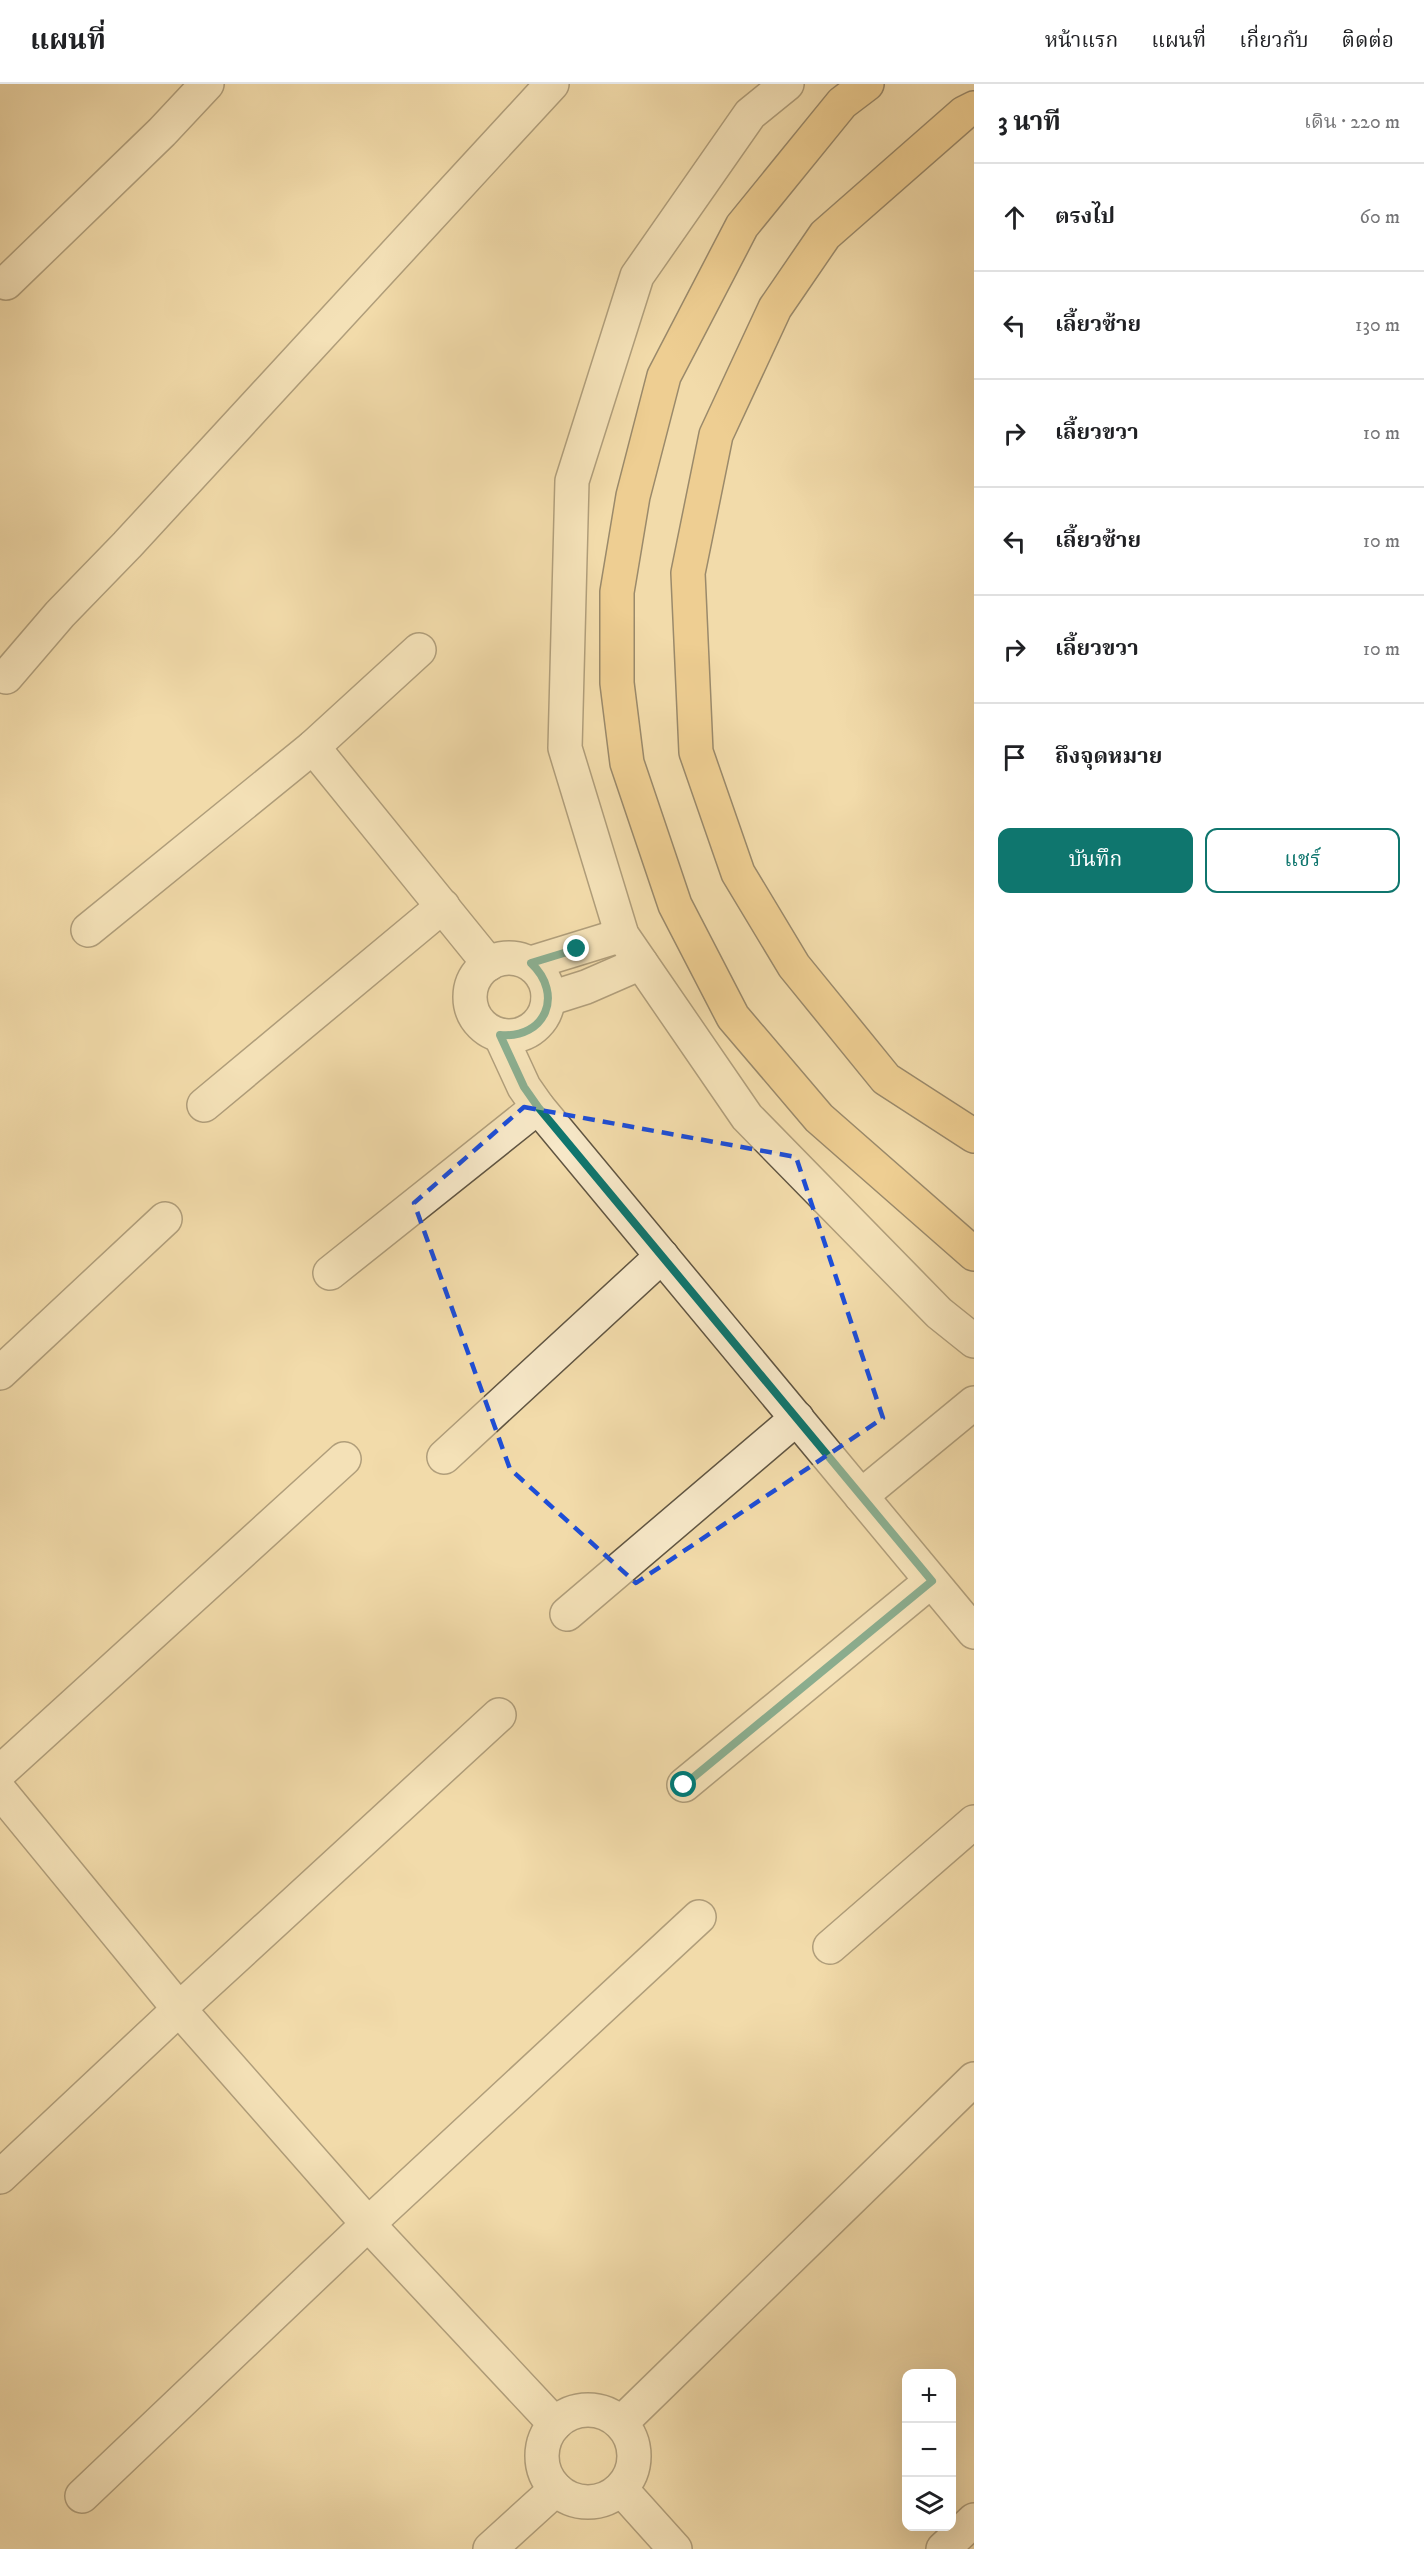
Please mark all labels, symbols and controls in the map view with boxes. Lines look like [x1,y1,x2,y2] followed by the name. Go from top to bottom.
[30,23,106,58] text: แผนที่
[1045,28,1118,54] text: หน้าแรก
[1151,28,1206,54] text: แผนที่
[1239,28,1309,54] text: เกี่ยวกับ
[1342,28,1394,54] text: ติดต่อ
[998,106,1061,139] text: 3 นาที
[1304,110,1400,135] text: เดิน · 220 m
[998,201,1031,234] icon: ahead
[1055,203,1115,230] text: ตรงไป
[1360,205,1400,230] text: 60 m
[998,309,1031,342] icon: left
[1055,311,1141,338] text: เลี้ยวซ้าย
[1355,313,1400,338] text: 130 m
[998,417,1031,450] icon: right
[1055,419,1139,446] text: เลี้ยวขวา
[1363,421,1400,446] text: 10 m
[998,525,1031,558] icon: left
[1055,527,1141,554] text: เลี้ยวซ้าย
[1363,529,1400,554] text: 10 m
[998,633,1031,666] icon: right
[1055,635,1139,662] text: เลี้ยวขวา
[1363,637,1400,662] text: 10 m
[998,741,1031,774] icon: arrive
[1055,743,1162,770] text: ถึงจุดหมาย
[998,828,1193,893] button: บันทึก
[1205,828,1400,893] button: แชร์
[563,935,589,961] route end
[670,1771,696,1797] route start
[902,2369,956,2531] map controls
[902,2369,956,2423] button: +
[902,2423,956,2477] button: −
[902,2477,956,2531] button: layers

